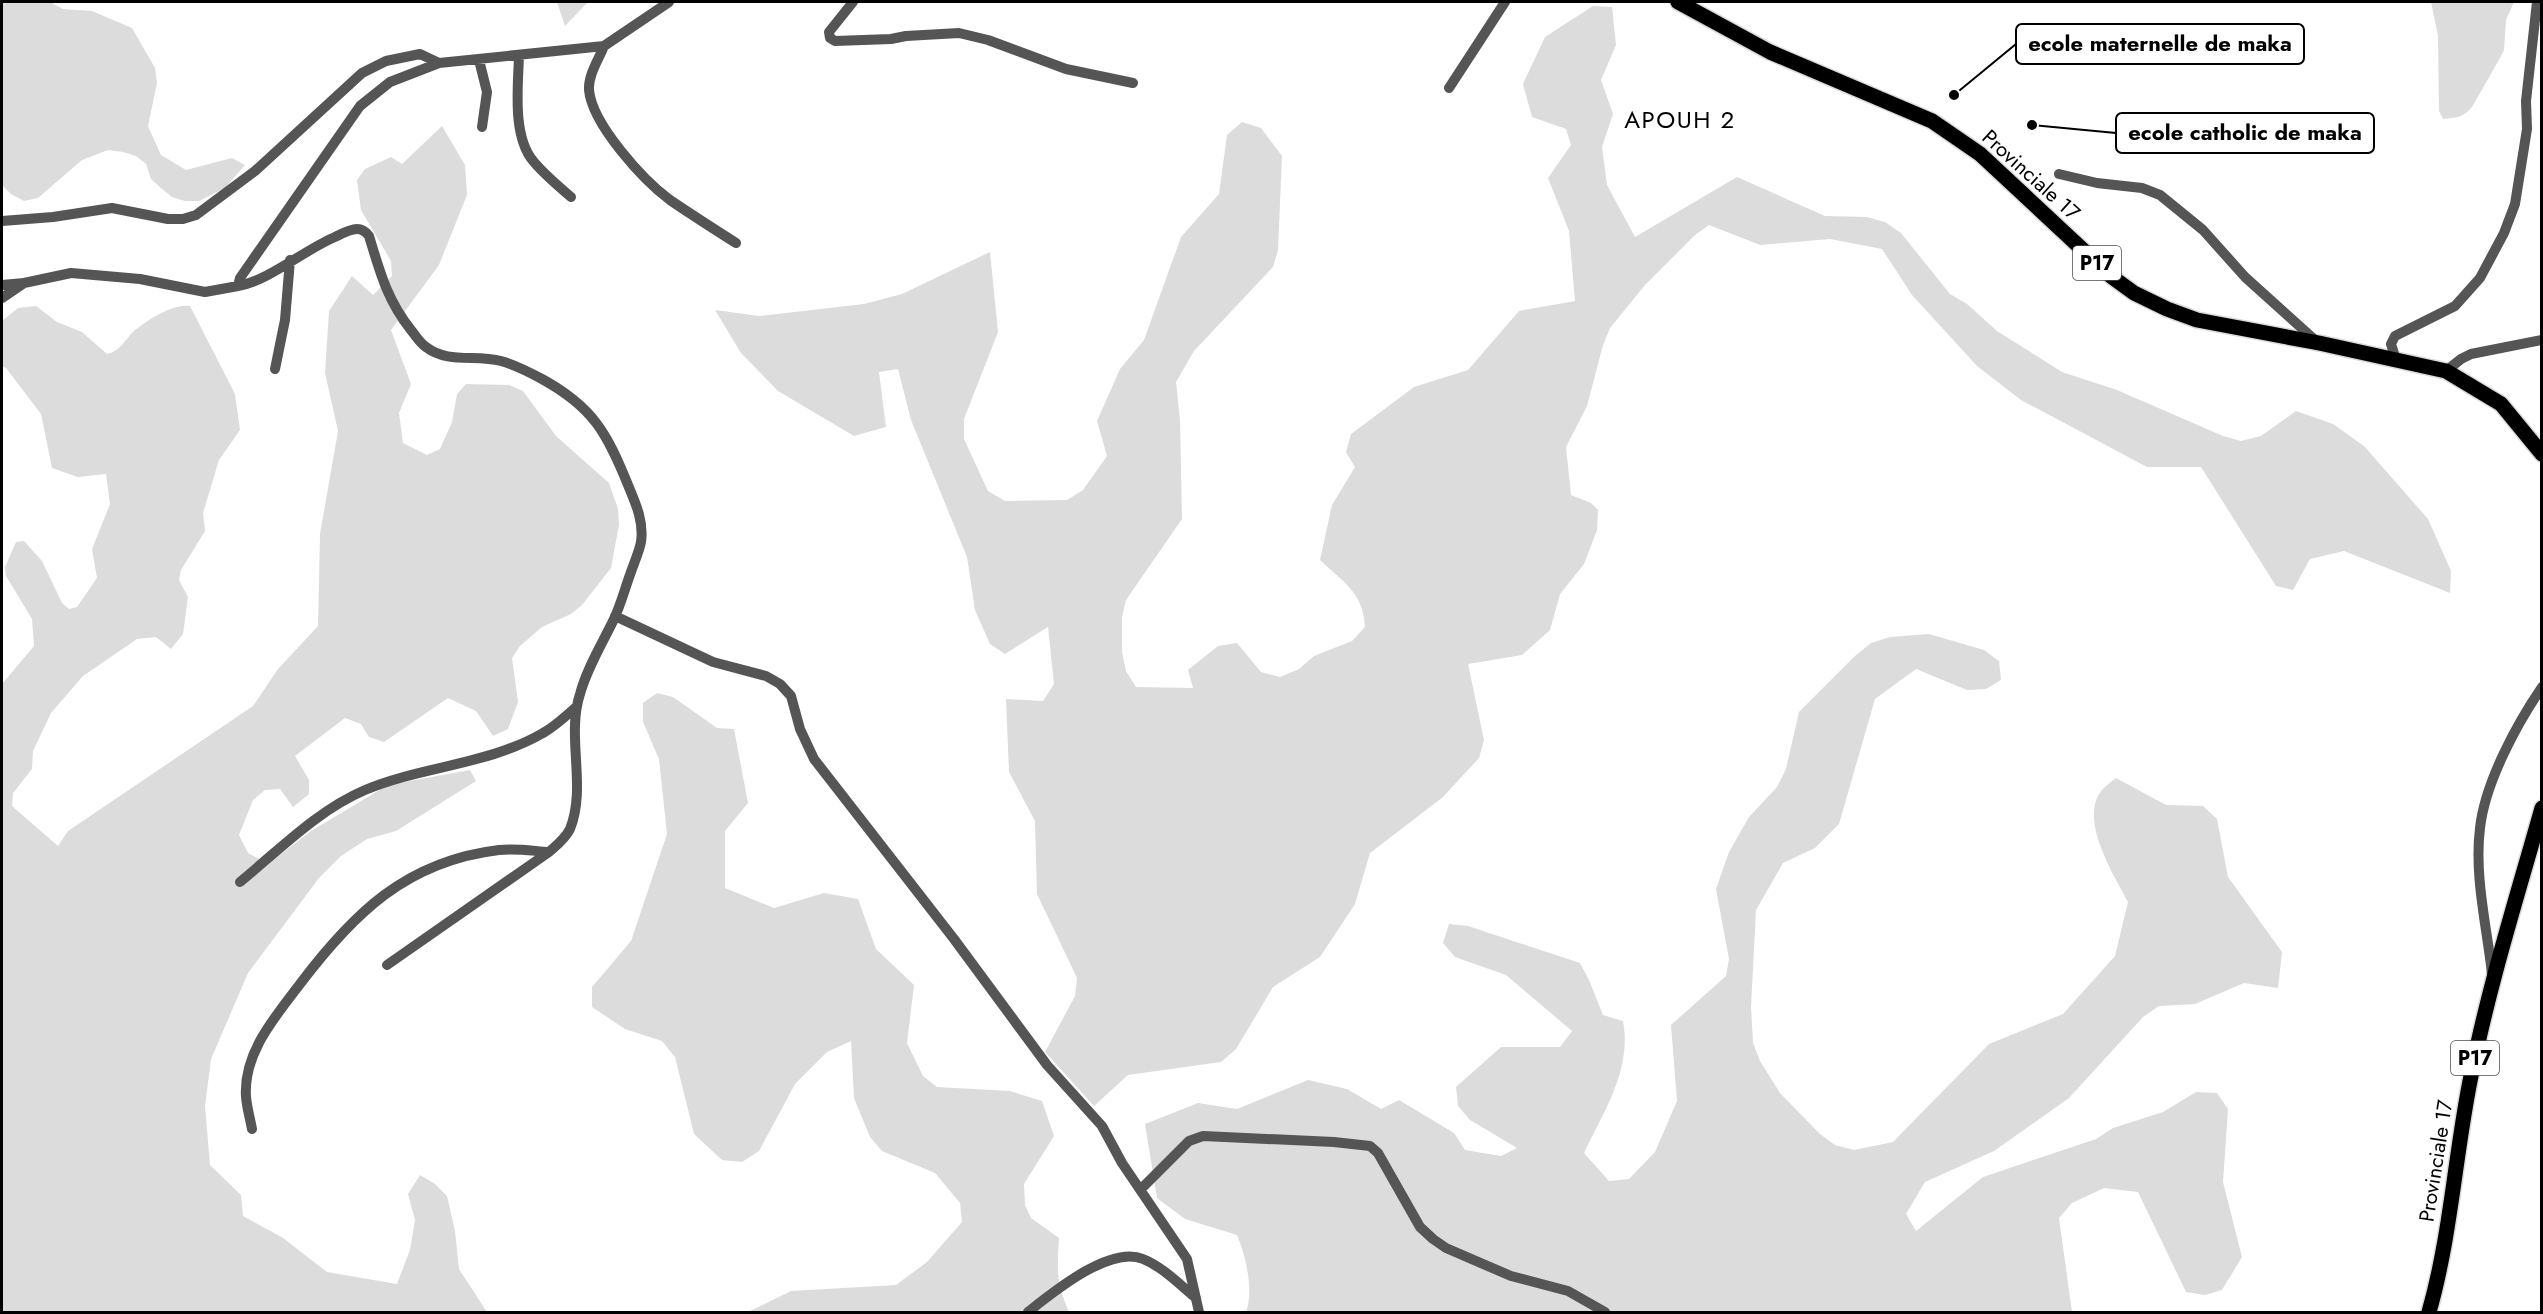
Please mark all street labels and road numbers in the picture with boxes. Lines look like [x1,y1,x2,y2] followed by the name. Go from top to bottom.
[1975,123,2087,227] street label: Provinciale 17
[2073,246,2121,280] road number: P17
[2451,1041,2499,1075] road number: P17
[2412,1098,2460,1224] street label: Provinciale 17

